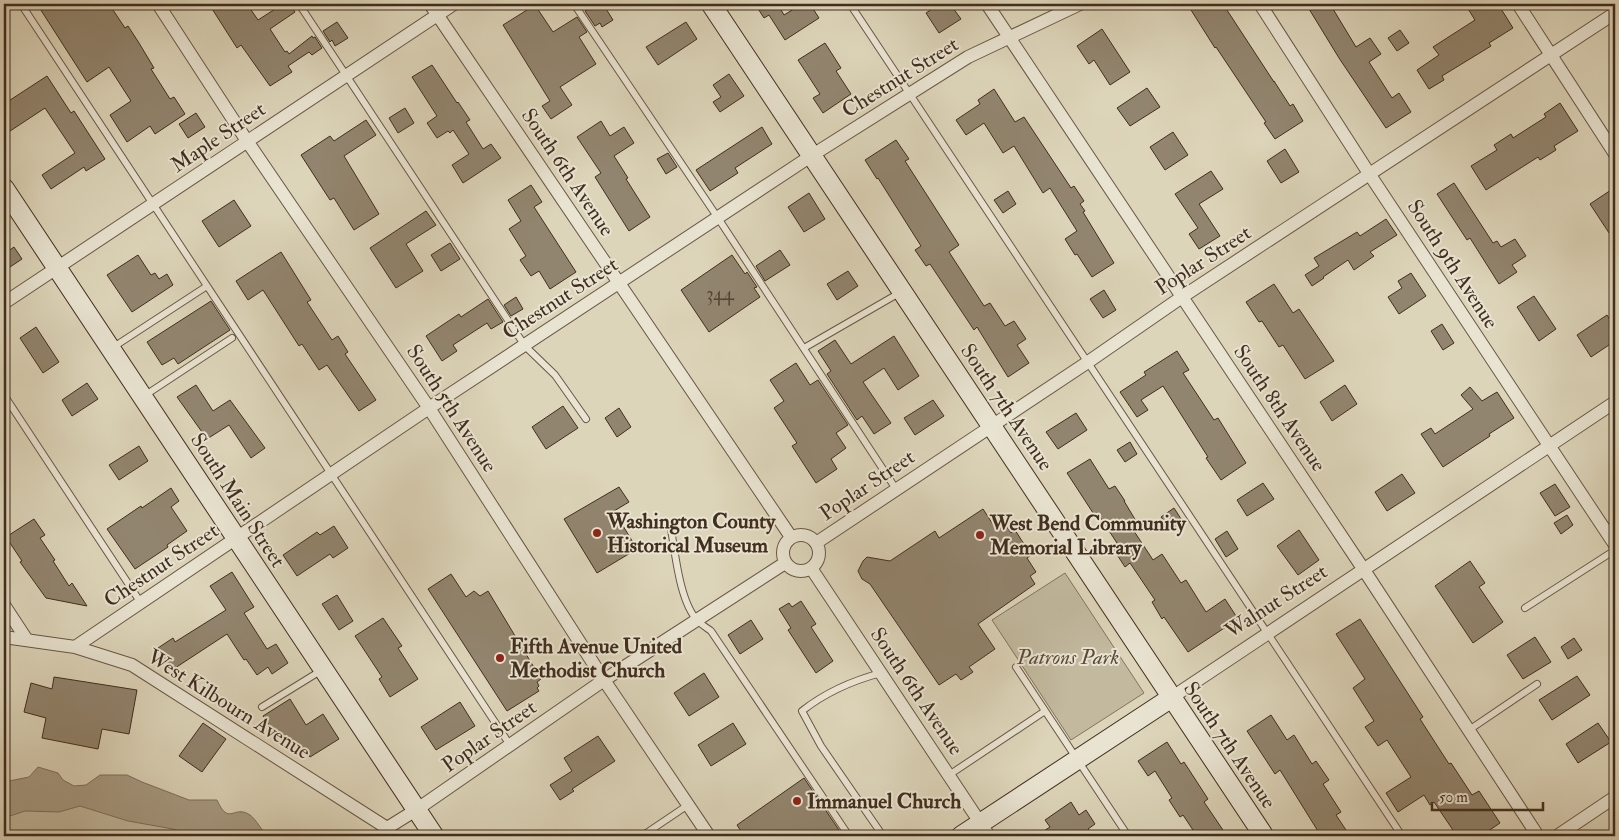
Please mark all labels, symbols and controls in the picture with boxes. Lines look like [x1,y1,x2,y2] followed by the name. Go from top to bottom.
[837,31,964,124] street label: Chestnut Street
[166,96,271,179] street label: Maple Street
[515,103,620,242] street label: South 6th Avenue
[1401,195,1504,334] street label: South 9th Avenue
[1150,219,1257,301] street label: Poplar Street
[497,251,623,346] street label: Chestnut Street
[706,282,735,306] house number: 344
[400,339,503,477] street label: South 5th Avenue
[954,339,1059,476] street label: South 7th Avenue
[1227,339,1332,477] street label: South 8th Avenue
[184,428,291,573] street label: South Main Street
[814,444,920,527] street label: Poplar Street
[606,508,776,559] place label: Washington County Historical Museum
[989,510,1187,561] place label: West Bend Community Memorial Library
[99,517,224,614] street label: Chestnut Street
[591,527,603,539] marker: Washington County Historical Museum
[974,529,986,541] marker: West Bend Community Memorial Library
[1219,558,1333,645] street label: Walnut Street
[864,622,969,761] street label: South 6th Avenue
[509,633,683,684] place label: Fifth Avenue United Methodist Church
[141,643,316,766] street label: West Kilbourn Avenue
[1016,644,1119,671] park label: Patrons Park
[494,652,506,664] marker: Fifth Avenue United Methodist Church
[1177,677,1282,814] street label: South 7th Avenue
[437,694,542,779] street label: Poplar Street
[1432,780,1543,812] scale bar
[807,788,961,815] place label: Immanuel Church
[1439,788,1468,807] text: 50 m
[791,795,803,807] marker: Immanuel Church

